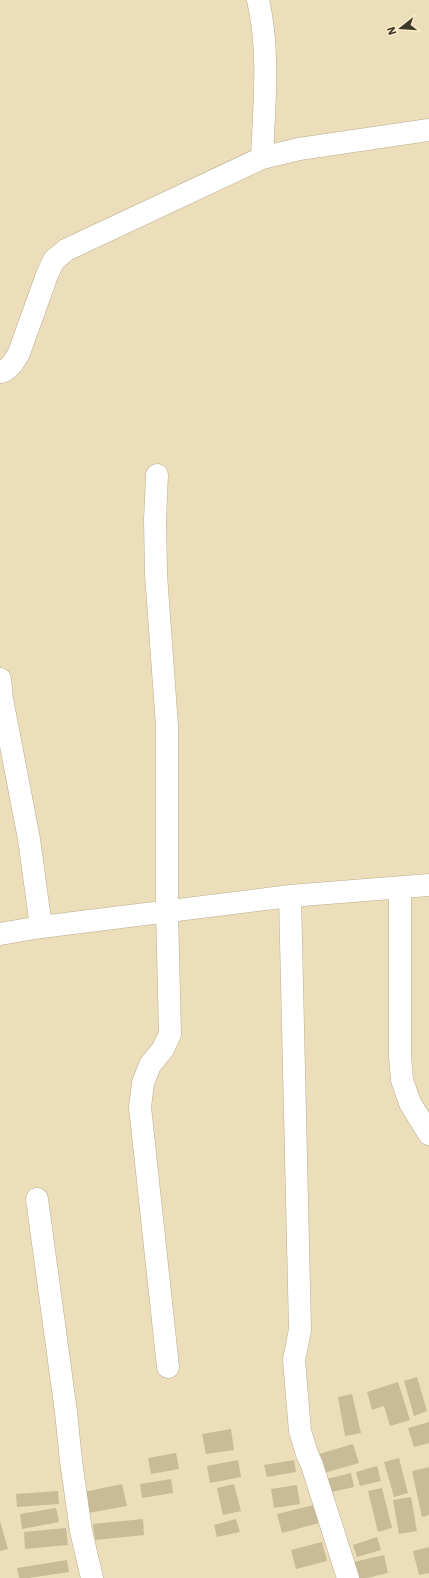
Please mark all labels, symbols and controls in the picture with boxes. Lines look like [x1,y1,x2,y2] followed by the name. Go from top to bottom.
[381,8,421,48] north arrow
[384,25,399,37] text: N

